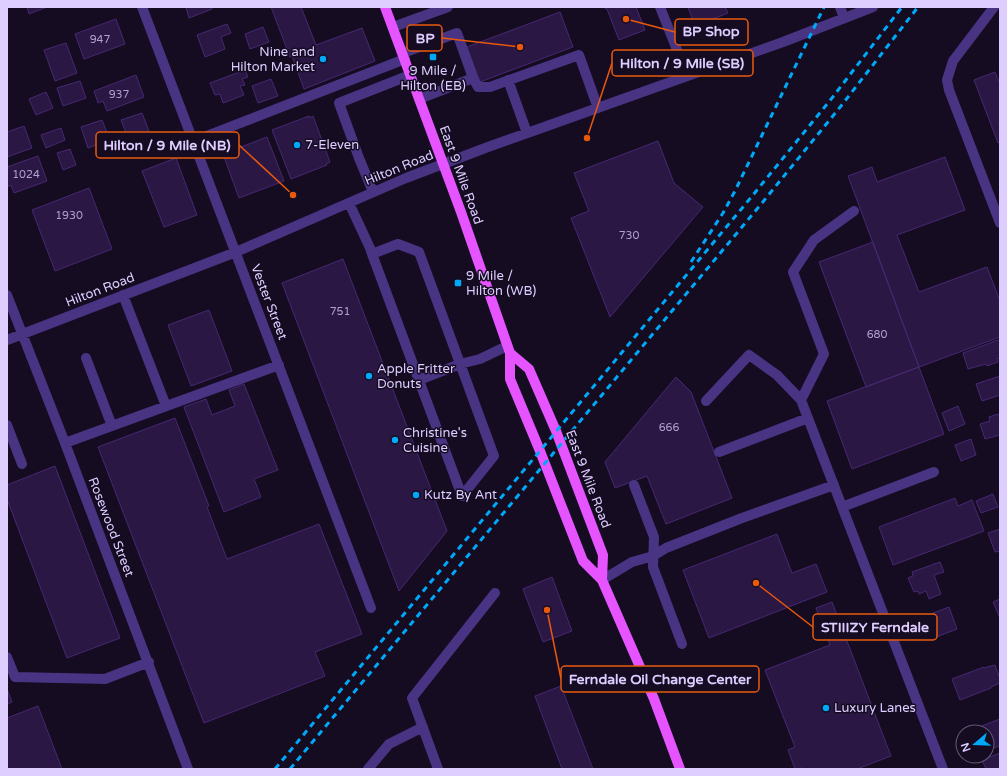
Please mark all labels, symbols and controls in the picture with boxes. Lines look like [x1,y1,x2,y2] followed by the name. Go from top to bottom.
[675,19,748,45] callout: BP Shop
[682,23,740,40] text: BP Shop
[407,25,442,51] callout: BP
[415,30,435,47] text: BP
[90,33,110,46] house number: 947
[231,44,315,75] place label: Nine and Hilton Market
[612,50,753,76] callout: Hilton / 9 Mile (SB)
[428,52,438,62] marker: 9 Mile / Hilton (EB)
[318,54,328,64] marker: Nine and Hilton Market
[620,55,744,72] text: Hilton / 9 Mile (SB)
[400,63,466,94] place label: 9 Mile / Hilton (EB)
[109,88,129,101] house number: 937
[436,123,486,227] street label: East 9 Mile Road
[96,132,239,158] callout: Hilton / 9 Mile (NB)
[103,137,231,154] text: Hilton / 9 Mile (NB)
[305,137,359,153] place label: 7-Eleven
[292,140,302,150] marker: 7-Eleven
[362,147,436,189] street label: Hilton Road
[12,168,40,181] house number: 1024
[55,209,83,222] house number: 1930
[619,229,639,242] house number: 730
[247,262,291,342] street label: Vester Street
[466,268,536,299] place label: 9 Mile / Hilton (WB)
[63,269,137,311] street label: Hilton Road
[453,278,463,288] marker: 9 Mile / Hilton (WB)
[330,305,350,318] house number: 751
[867,328,887,341] house number: 680
[377,361,455,392] place label: Apple Fritter Donuts
[364,371,374,381] marker: Apple Fritter Donuts
[659,421,679,434] house number: 666
[403,425,467,456] place label: Christine's Cuisine
[562,428,614,530] street label: East 9 Mile Road
[390,435,400,445] marker: Christine's Cuisine
[85,475,137,579] street label: Rosewood Street
[424,487,497,503] place label: Kutz By Ant
[411,490,421,500] marker: Kutz By Ant
[813,614,937,640] callout: STIIIZY Ferndale
[821,619,929,636] text: STIIIZY Ferndale
[561,666,759,692] callout: Ferndale Oil Change Center
[569,671,752,688] text: Ferndale Oil Change Center
[834,700,916,716] place label: Luxury Lanes
[821,703,831,713] marker: Luxury Lanes
[955,724,995,764] north arrow
[958,741,974,753] text: N

